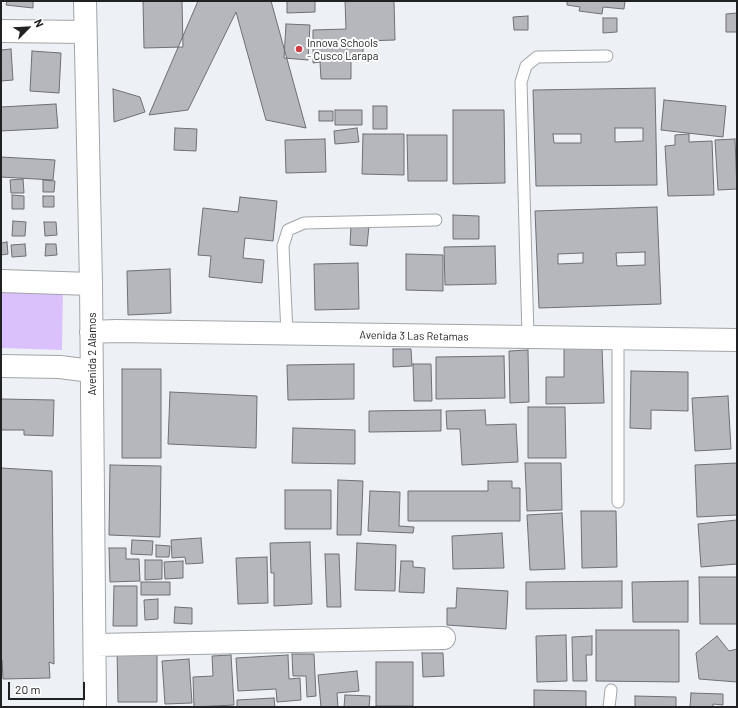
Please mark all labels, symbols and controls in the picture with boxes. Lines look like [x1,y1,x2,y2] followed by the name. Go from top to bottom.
[8,8,48,48] north arrow
[32,17,47,29] text: N
[307,36,378,62] place label: Innova Schools - Cusco Larapa
[294,44,304,54] marker: Innova Schools - Cusco Larapa
[85,312,99,396] street label: Avenida 2 Alamos
[359,328,469,344] street label: Avenida 3 Las Retamas
[10,674,87,700] scale bar
[15,682,41,696] text: 20 m

